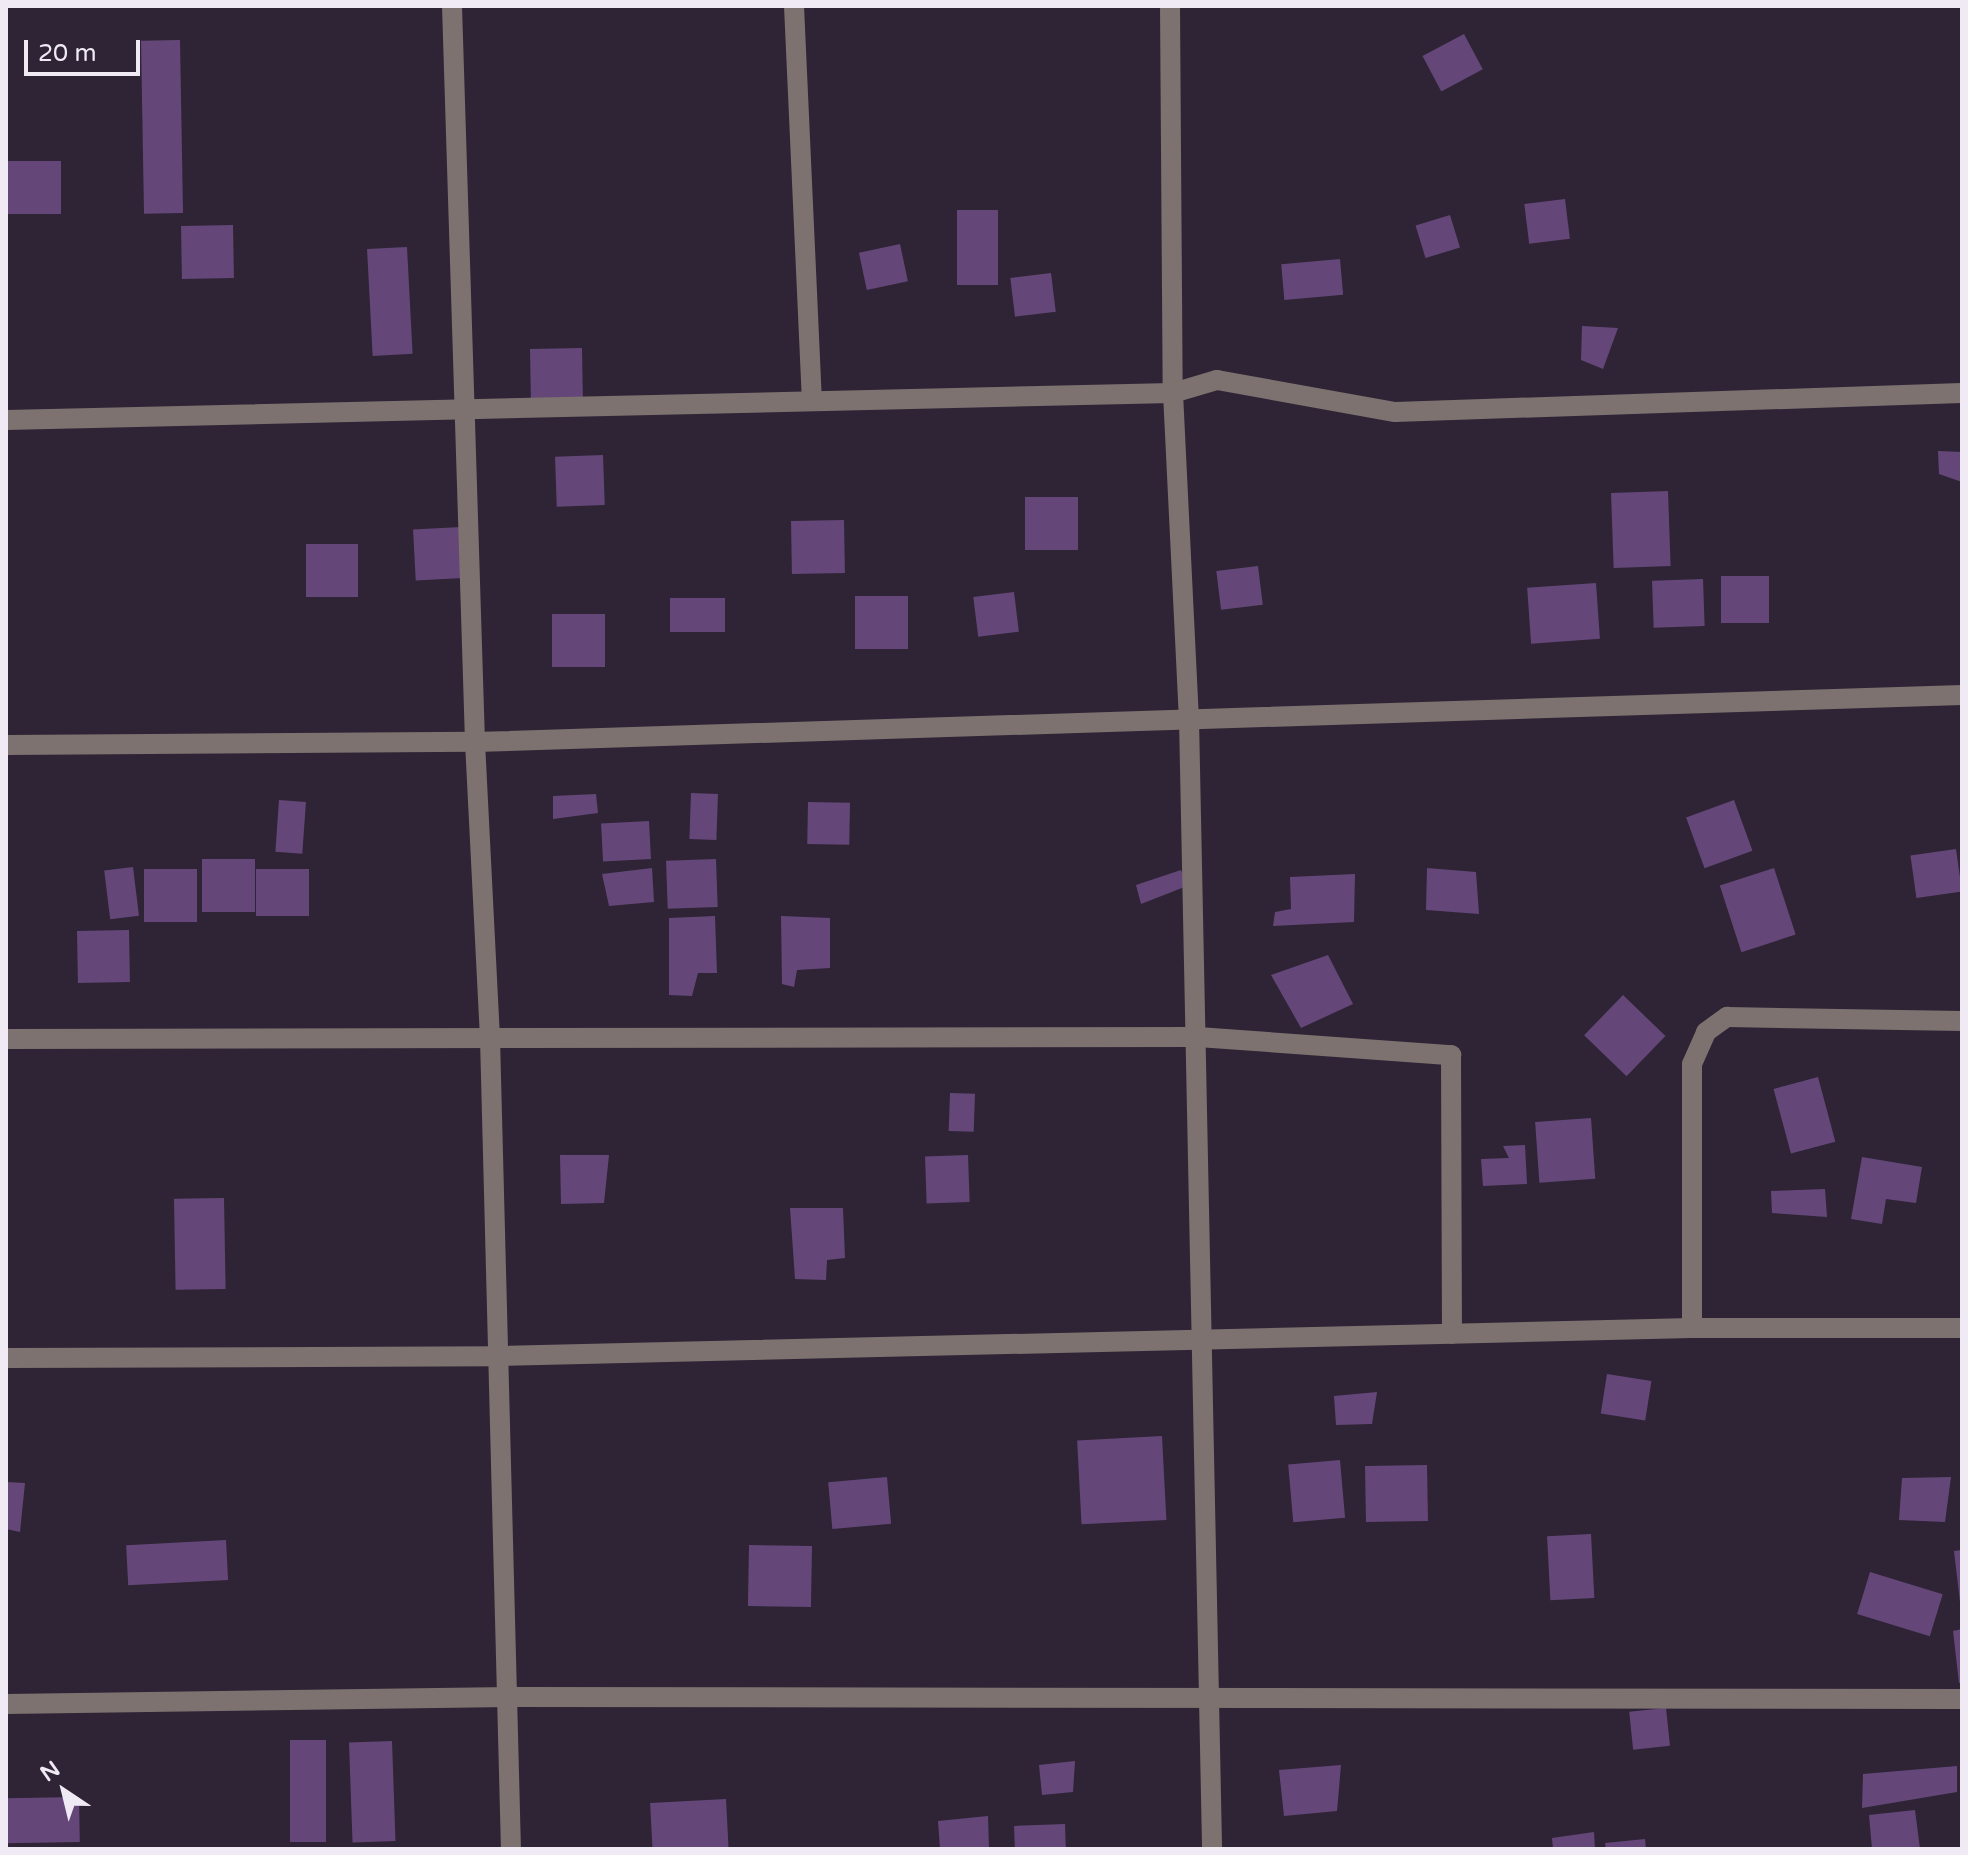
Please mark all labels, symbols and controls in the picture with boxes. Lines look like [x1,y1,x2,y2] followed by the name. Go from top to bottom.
[28,24,144,74] scale bar
[38,39,96,68] text: 20 m
[24,1751,104,1831] north arrow
[36,1756,65,1787] text: N

